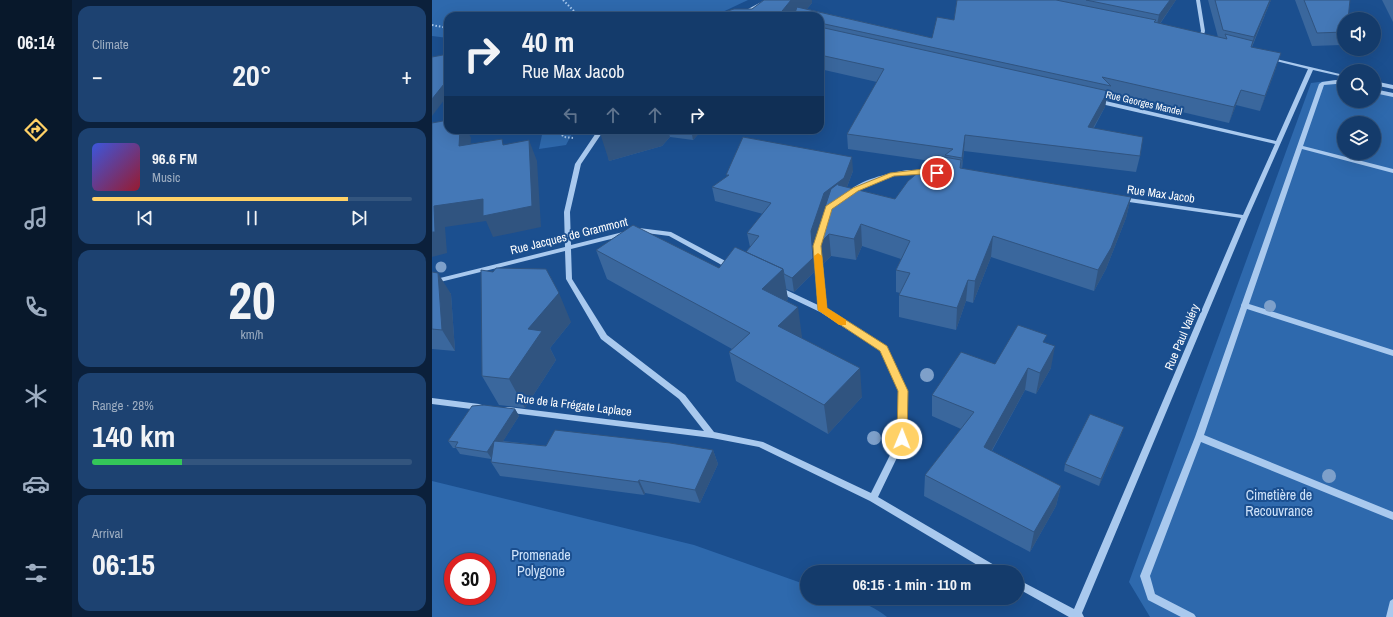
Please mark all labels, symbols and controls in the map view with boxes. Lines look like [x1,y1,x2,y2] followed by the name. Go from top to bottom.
[1337,12,1381,160] map controls
[1337,12,1381,56] button: sound
[522,23,574,61] text: 40 m
[456,28,508,80] icon: right
[17,30,55,55] text: 06:14
[92,36,129,53] text: Climate
[232,55,272,95] text: 20°
[522,59,625,84] text: Rue Max Jacob
[92,61,103,91] text: −
[401,61,412,91] text: +
[1337,64,1381,108] button: search
[1105,88,1184,118] street label: Rue Georges Mandel
[560,104,582,126] icon: left
[602,104,624,126] icon: ahead
[644,104,666,126] icon: ahead
[686,104,708,126] icon: right
[22,116,50,144] icon: directions
[1337,116,1381,160] button: layers
[152,148,197,169] text: 96.6 FM
[920,156,954,190] pin
[926,162,948,184] icon: arrive
[152,169,180,186] text: Music
[1126,181,1196,207] street label: Rue Max Jacob
[22,204,50,232] icon: music
[134,207,156,229] icon: previous
[241,207,263,229] icon: pause
[348,207,370,229] icon: next
[509,214,630,258] street label: Rue Jacques de Grammont
[228,265,276,335] text: 20
[22,293,50,321] icon: phone
[1161,301,1203,373] street label: Rue Paul Valéry
[240,326,264,343] text: km/h
[22,382,50,410] icon: climate
[515,390,633,420] street label: Rue de la Frégate Laplace
[92,397,154,414] text: Range · 28%
[92,416,175,456] text: 140 km
[881,418,923,460] position arrow
[22,470,50,498] icon: car
[1245,486,1313,520] park label: Cimetière de Recouvrance
[92,525,123,542] text: Arrival
[92,544,155,584] text: 06:15
[511,546,571,580] park label: Promenade Polygone
[444,553,496,605] speed limit sign: 30
[22,559,50,587] icon: filters
[853,574,971,595] text: 06:15 · 1 min · 110 m

